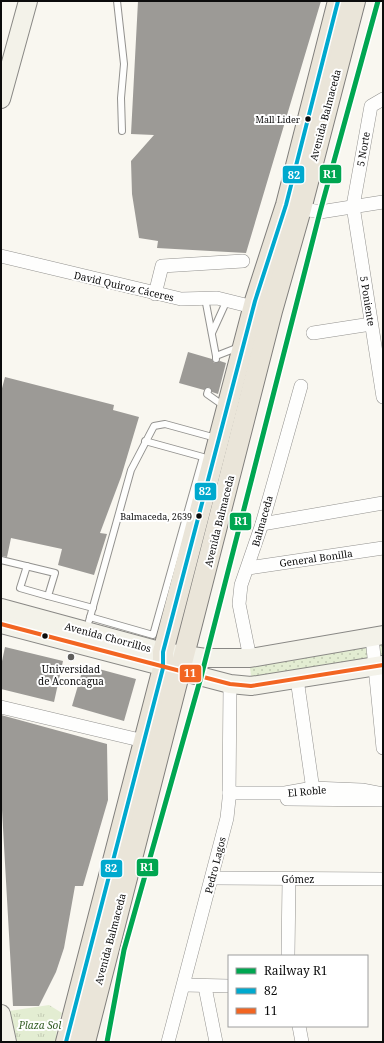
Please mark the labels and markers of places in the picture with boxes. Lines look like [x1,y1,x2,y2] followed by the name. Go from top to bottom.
[256,113,301,126] place label: Mall Lider
[303,114,313,124] marker: Mall Lider
[120,510,192,523] place label: Balmaceda, 2639
[194,511,204,521] marker: Balmaceda, 2639
[40,631,50,641] unlabelled marker
[66,652,76,662] marker: Universidad de Aconcagua
[38,662,104,688] place label: Universidad de Aconcagua

